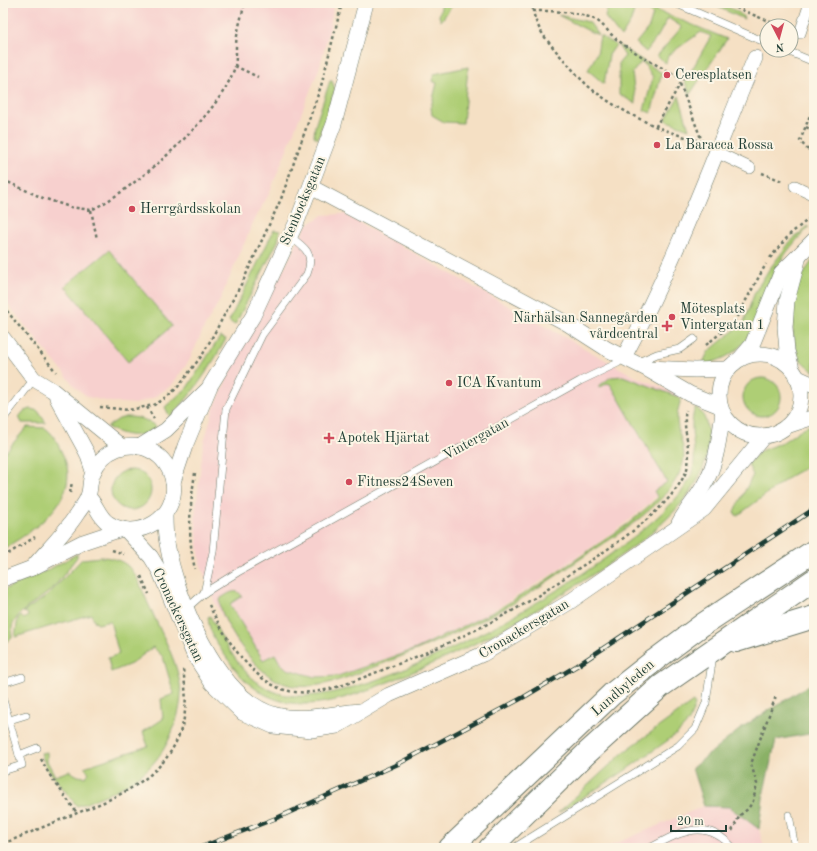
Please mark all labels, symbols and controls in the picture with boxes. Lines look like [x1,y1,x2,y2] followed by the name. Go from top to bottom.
[759,18,799,58] north arrow
[775,41,785,52] text: N
[675,68,752,82] place label: Ceresplatsen
[662,70,672,80] marker: Ceresplatsen
[665,138,774,152] place label: La Baracca Rossa
[652,140,662,150] marker: La Baracca Rossa
[278,154,328,247] street label: Stenbocksgatan
[140,202,242,216] place label: Herrgårdsskolan
[127,204,137,214] marker: Herrgårdsskolan
[680,302,765,332] place label: Mötesplats Vintergatan 1
[513,311,658,341] place label: Närhälsan Sannegården vårdcentral
[667,312,677,322] marker: Mötesplats Vintergatan 1
[661,320,673,332] marker: Närhälsan Sannegården vårdcentral
[457,376,541,390] place label: ICA Kvantum
[444,378,454,388] marker: ICA Kvantum
[441,415,511,463] street label: Vintergatan
[337,431,429,445] place label: Apotek Hjärtat
[324,433,334,443] marker: Apotek Hjärtat
[357,475,454,489] place label: Fitness24Seven
[344,477,354,487] marker: Fitness24Seven
[150,566,206,665] street label: Cronackersgatan
[477,597,572,661] street label: Cronackersgatan
[589,657,657,719] street label: Lundbyleden
[671,807,726,833] scale bar
[677,816,704,828] text: 20 m

